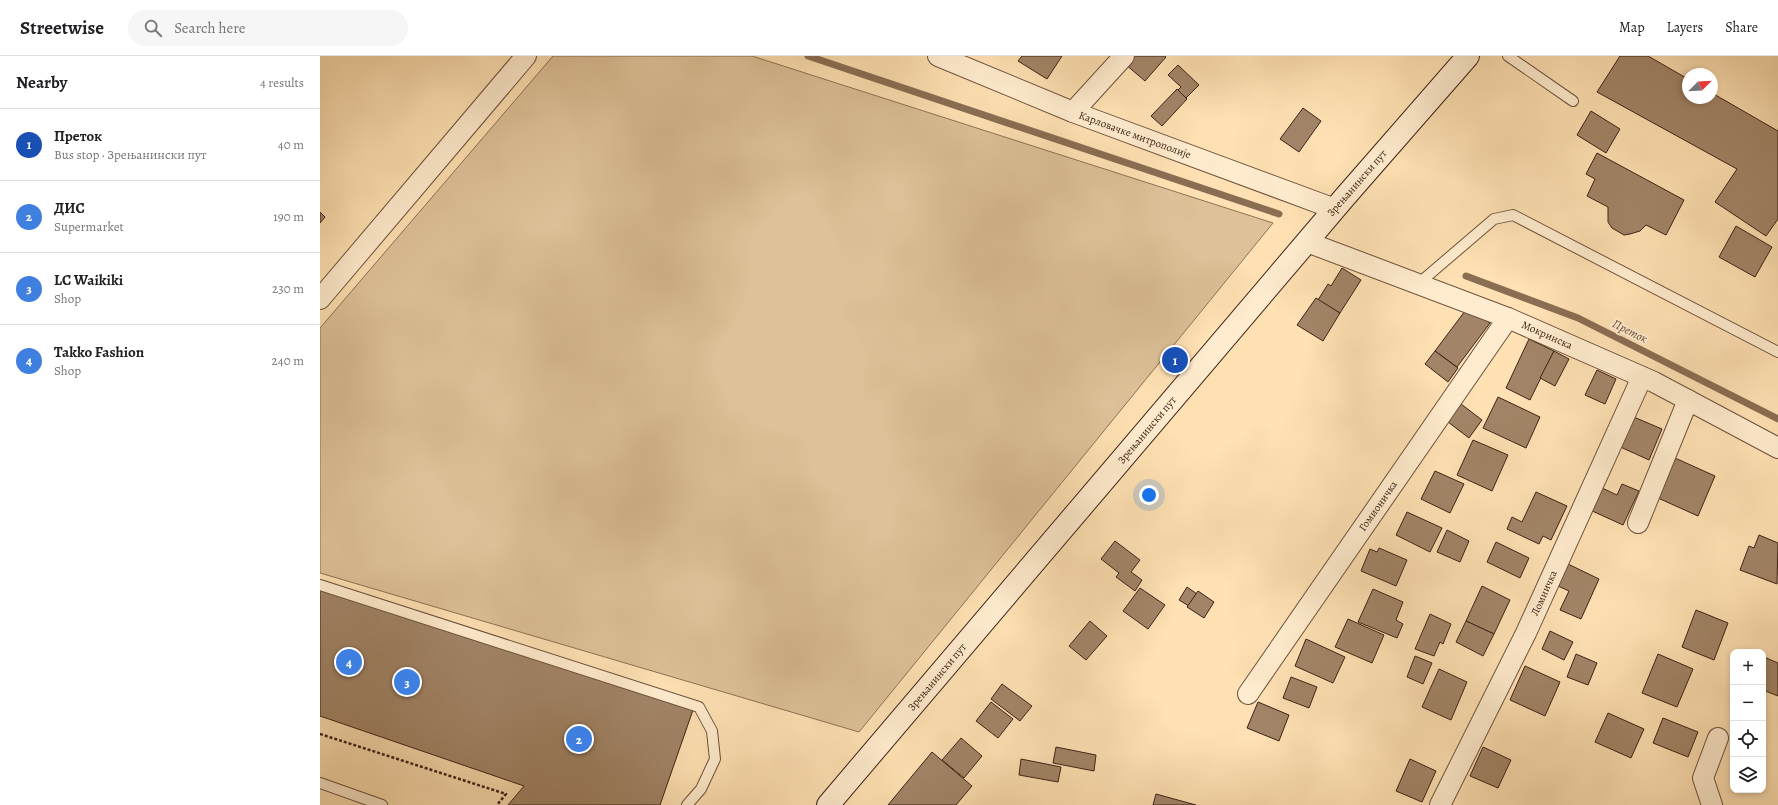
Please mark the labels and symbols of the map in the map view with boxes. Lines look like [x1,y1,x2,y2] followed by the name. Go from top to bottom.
[1682,68,1718,104] north arrow
[1077,108,1193,162] street label: Карловачке митрополије
[1324,146,1390,220] street label: Зрењанински пут
[1610,315,1651,347] water label: Преток
[1519,317,1576,353] street label: Мокринска
[1162,345,1188,375] pin: 1
[1114,393,1180,467] street label: Зрењанински пут
[1355,477,1401,534] street label: Гомионичка
[1139,485,1159,505] your location
[1527,567,1561,618] street label: Ломничка
[904,640,970,714] street label: Зрењанински пут
[336,647,362,677] pin: 4
[394,667,420,697] pin: 3
[566,724,592,754] pin: 2

